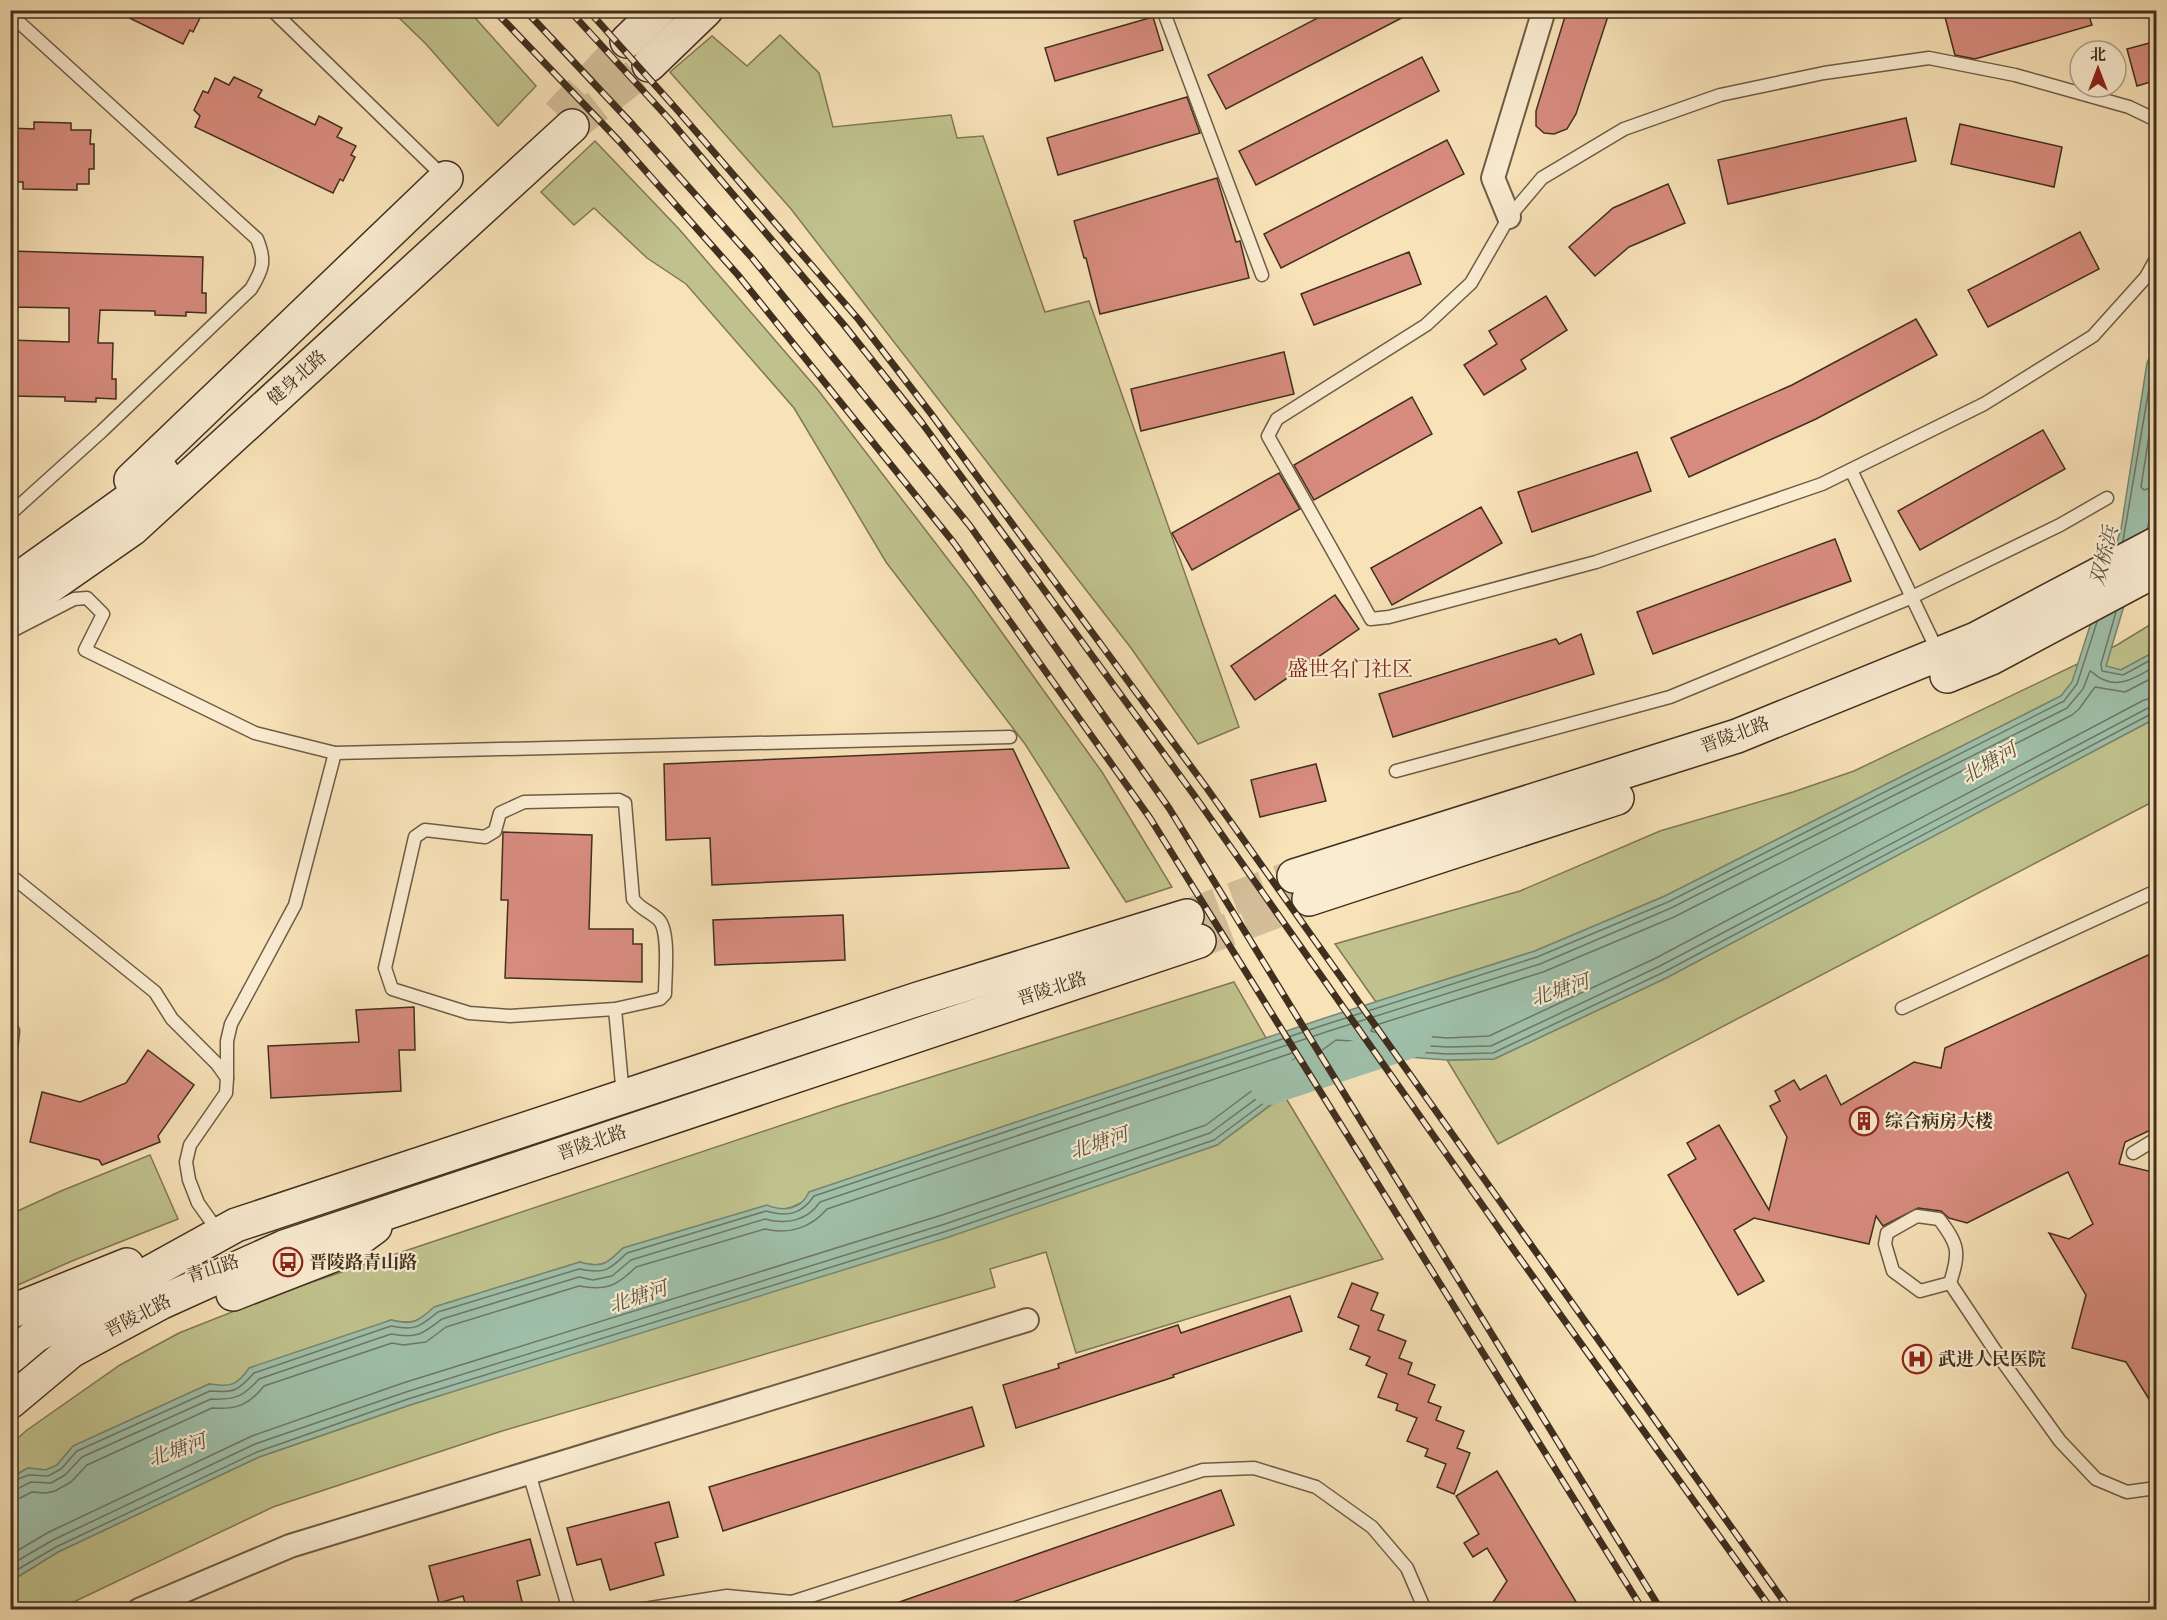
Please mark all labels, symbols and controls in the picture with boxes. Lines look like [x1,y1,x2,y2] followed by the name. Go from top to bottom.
[2068,39,2128,99] north arrow
[2090,44,2106,66] text: 北
[262,345,332,411] street label: 健身北路
[2084,522,2125,588] water label: 双桥浜
[1287,655,1413,684] district label: 盛世名门社区
[1697,711,1773,759] street label: 晋陵北路
[1956,735,2024,790] water label: 北塘河
[1014,966,1090,1012] street label: 晋陵北路
[1527,967,1596,1012] water label: 北塘河
[1848,1105,1880,1137] building icon: 综合病房大楼
[1885,1109,1993,1134] place label: 综合病房大楼
[554,1119,630,1167] street label: 晋陵北路
[1066,1120,1135,1165] water label: 北塘河
[272,1246,304,1278] bus stop icon: 晋陵路青山路
[183,1249,243,1289] street label: 青山路
[309,1250,417,1275] place label: 晋陵路青山路
[605,1274,674,1319] water label: 北塘河
[100,1289,176,1343] street label: 晋陵北路
[1901,1343,1933,1375] hospital icon: 武进人民医院
[1938,1347,2046,1372] place label: 武进人民医院
[144,1426,213,1473] water label: 北塘河

